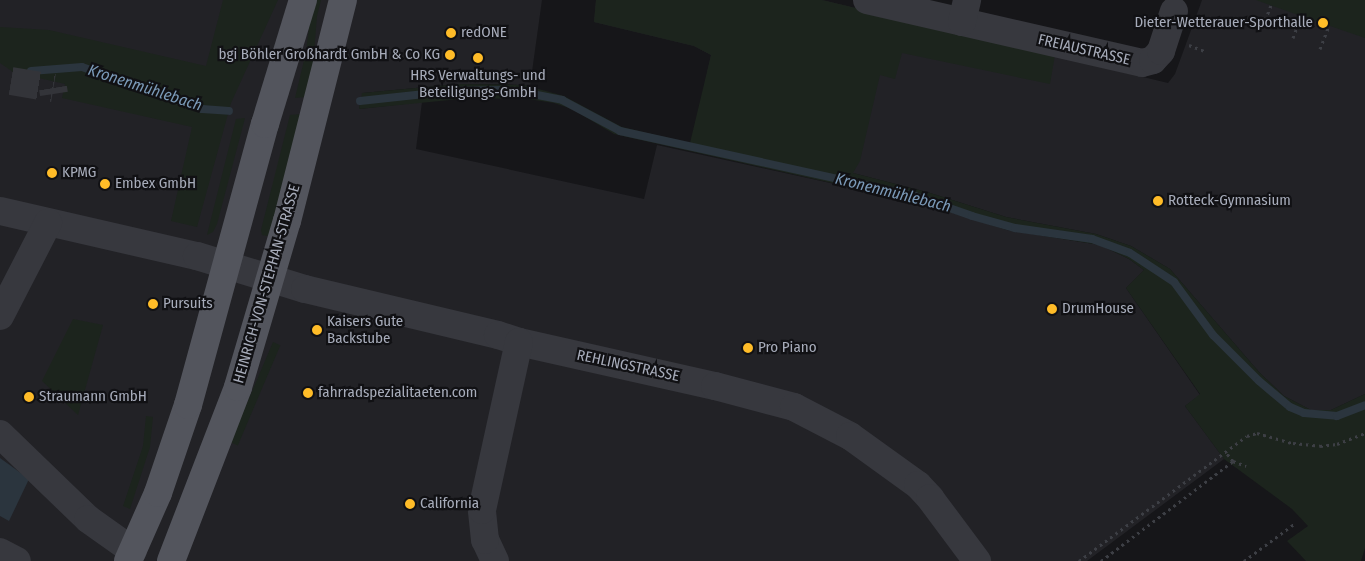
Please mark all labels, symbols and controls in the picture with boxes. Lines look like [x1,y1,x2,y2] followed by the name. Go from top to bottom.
[1134,14,1313,32] place label: Dieter-Wetterauer-Sporthalle
[1317,17,1329,29] marker: Dieter-Wetterauer-Sporthalle
[461,24,507,42] place label: redONE
[445,27,457,39] marker: redONE
[1036,31,1132,69] street label: FREIAUSTRASSE
[218,46,440,64] place label: bgi Böhler Großhardt GmbH & Co KG
[444,49,456,61] marker: bgi Böhler Großhardt GmbH & Co KG
[472,52,484,64] marker: HRS Verwaltungs- und Beteiligungs-GmbH
[86,61,204,115] water label: Kronenmühlebach
[410,66,546,101] place label: HRS Verwaltungs- und Beteiligungs-GmbH
[62,164,96,182] place label: KPMG
[46,167,58,179] marker: KPMG
[833,169,953,217] water label: Kronenmühlebach
[115,175,196,193] place label: Embex GmbH
[99,178,111,190] marker: Embex GmbH
[230,183,304,385] street label: HEINRICH-VON-STEPHAN-STRASSE
[1168,192,1291,210] place label: Rotteck-Gymnasium
[1152,195,1164,207] marker: Rotteck-Gymnasium
[163,295,213,313] place label: Pursuits
[147,298,159,310] marker: Pursuits
[1062,300,1134,318] place label: DrumHouse
[1046,303,1058,315] marker: DrumHouse
[327,312,403,347] place label: Kaisers Gute Backstube
[311,324,323,336] marker: Kaisers Gute Backstube
[758,339,817,357] place label: Pro Piano
[742,342,754,354] marker: Pro Piano
[575,346,681,386] street label: REHLINGSTRASSE
[318,384,477,402] place label: fahrradspezialitaeten.com
[302,387,314,399] marker: fahrradspezialitaeten.com
[39,388,147,406] place label: Straumann GmbH
[23,391,35,403] marker: Straumann GmbH
[420,495,479,513] place label: California
[404,498,416,510] marker: California

